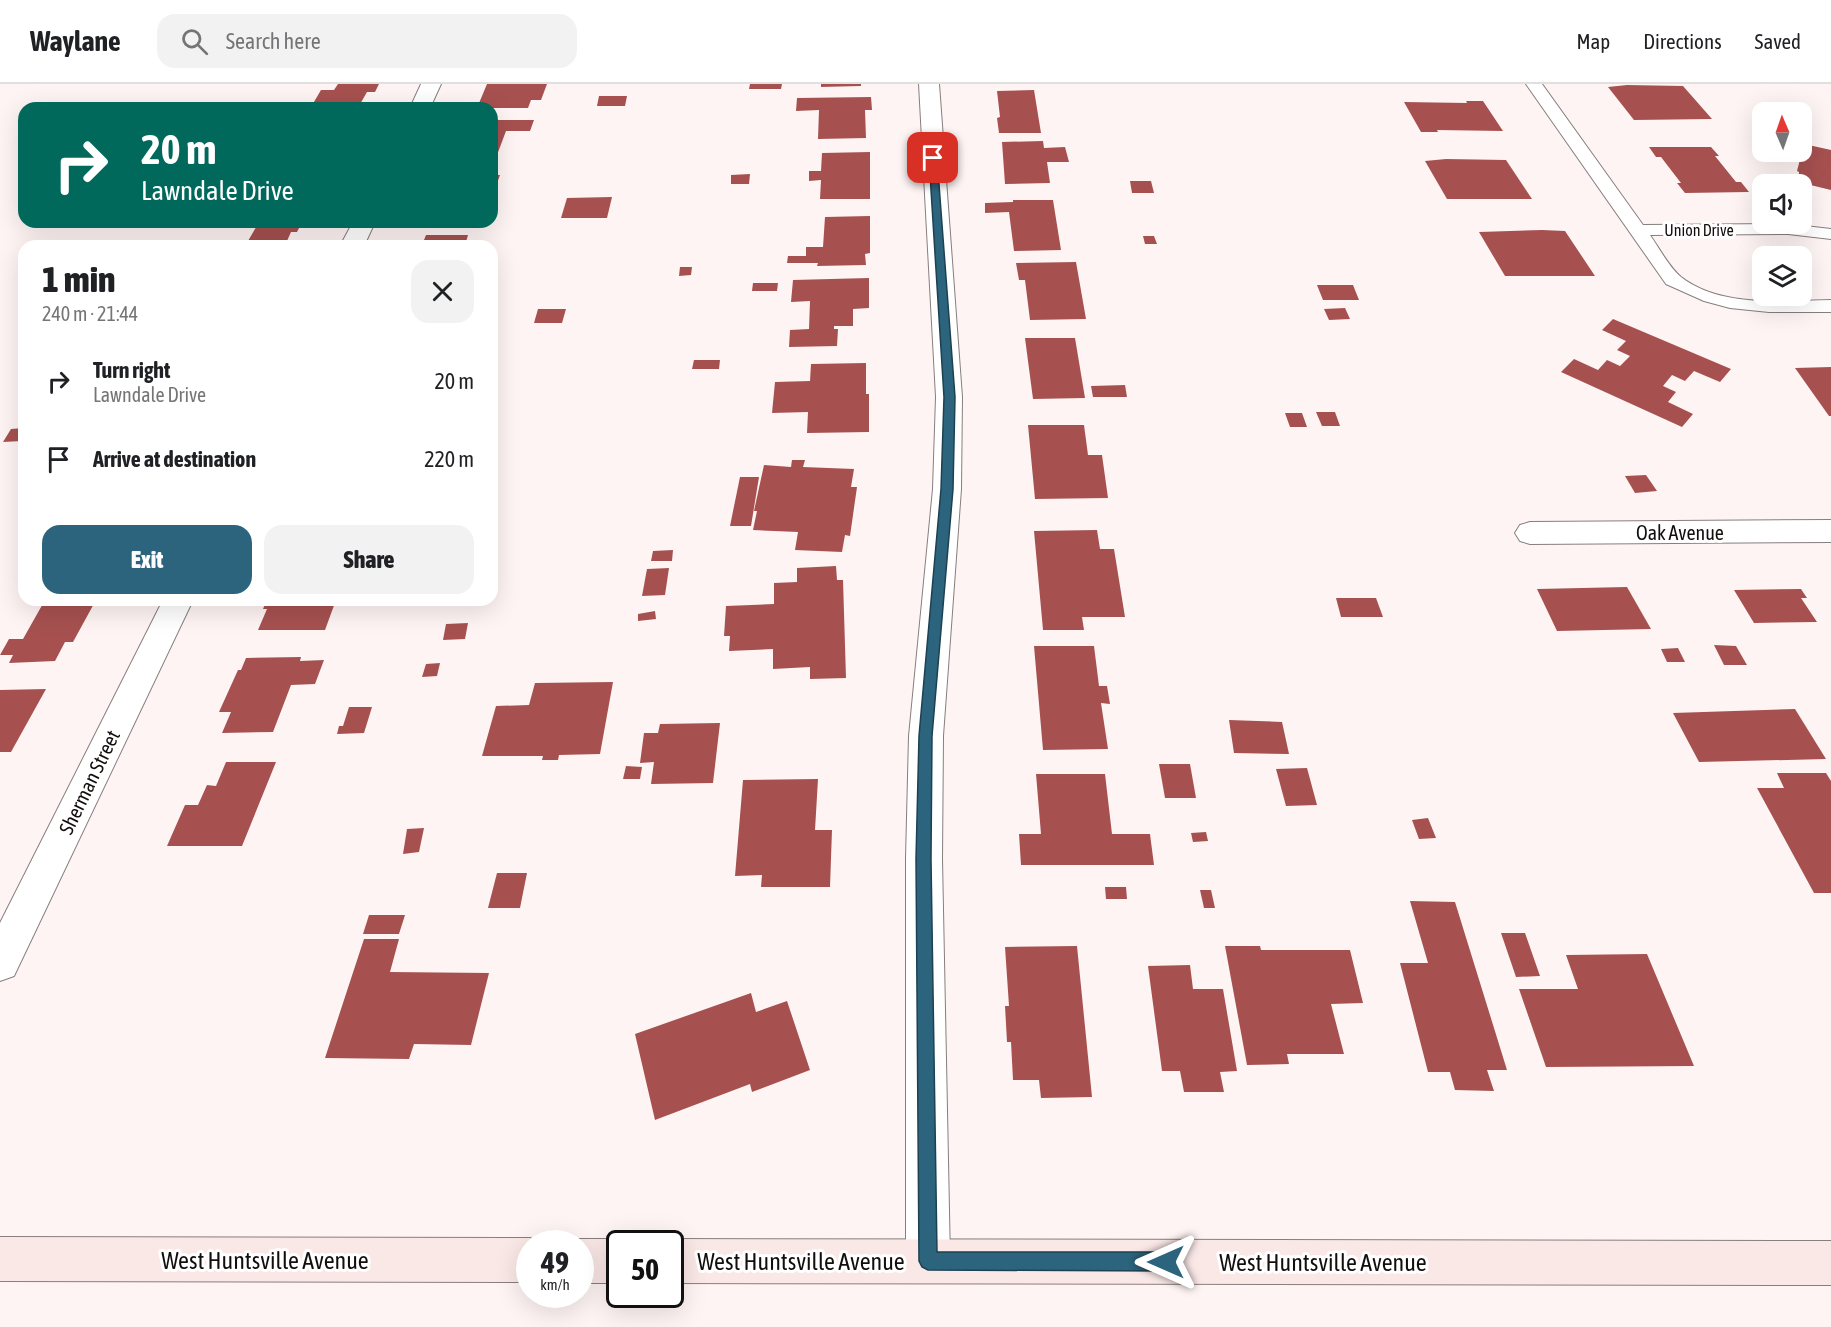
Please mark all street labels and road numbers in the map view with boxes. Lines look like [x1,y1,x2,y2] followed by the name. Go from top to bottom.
[1664,221,1734,239] street label: Union Drive
[1636,521,1724,544] street label: Oak Avenue
[54,726,124,838] street label: Sherman Street
[161,1247,369,1274] street label: West Huntsville Avenue
[697,1248,905,1275] street label: West Huntsville Avenue
[1219,1249,1427,1276] street label: West Huntsville Avenue

